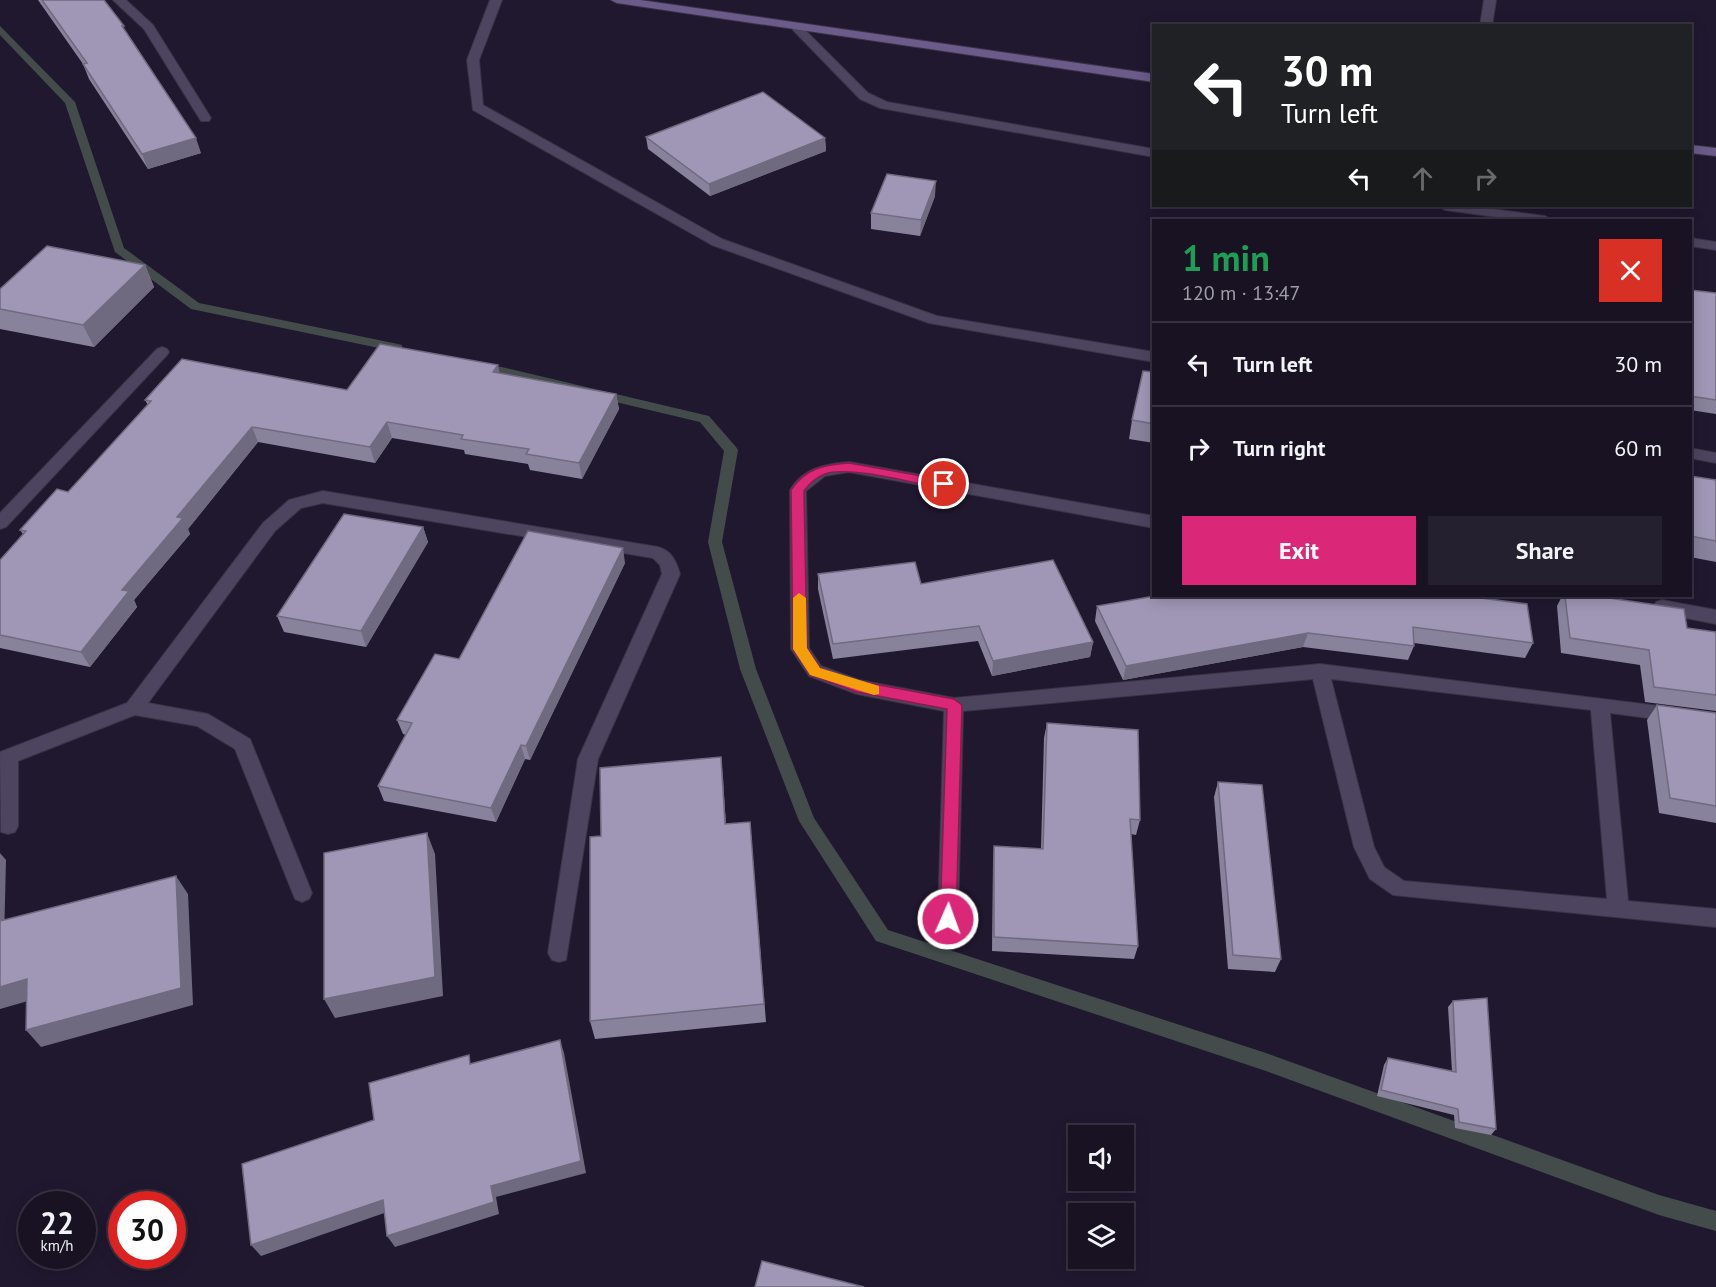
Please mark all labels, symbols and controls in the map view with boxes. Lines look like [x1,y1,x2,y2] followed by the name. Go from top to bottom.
[1281,43,1373,98] text: 30 m
[1182,48,1260,126] icon: left
[1281,96,1378,130] text: Turn left
[1343,162,1376,195] icon: left
[1406,162,1439,195] icon: ahead
[1469,162,1502,195] icon: right
[1182,234,1270,281] text: 1 min
[1599,239,1662,302] button: close
[1182,280,1300,306] text: 120 m · 13:47
[1182,348,1215,381] icon: left
[1233,350,1313,378] text: Turn left
[1614,350,1662,378] text: 30 m
[1182,432,1215,465] icon: right
[1233,434,1325,462] text: Turn right
[1614,434,1662,462] text: 60 m
[918,458,969,509] pin
[927,467,960,500] icon: arrive
[1182,516,1416,585] button: Exit
[1428,516,1662,585] button: Share
[916,887,980,951] position arrow
[1068,1125,1134,1269] map controls
[1068,1125,1134,1191] button: sound
[108,1191,186,1269] speed limit sign: 30
[40,1203,74,1242] text: 22
[1068,1203,1134,1269] button: layers
[41,1236,73,1255] text: km/h

